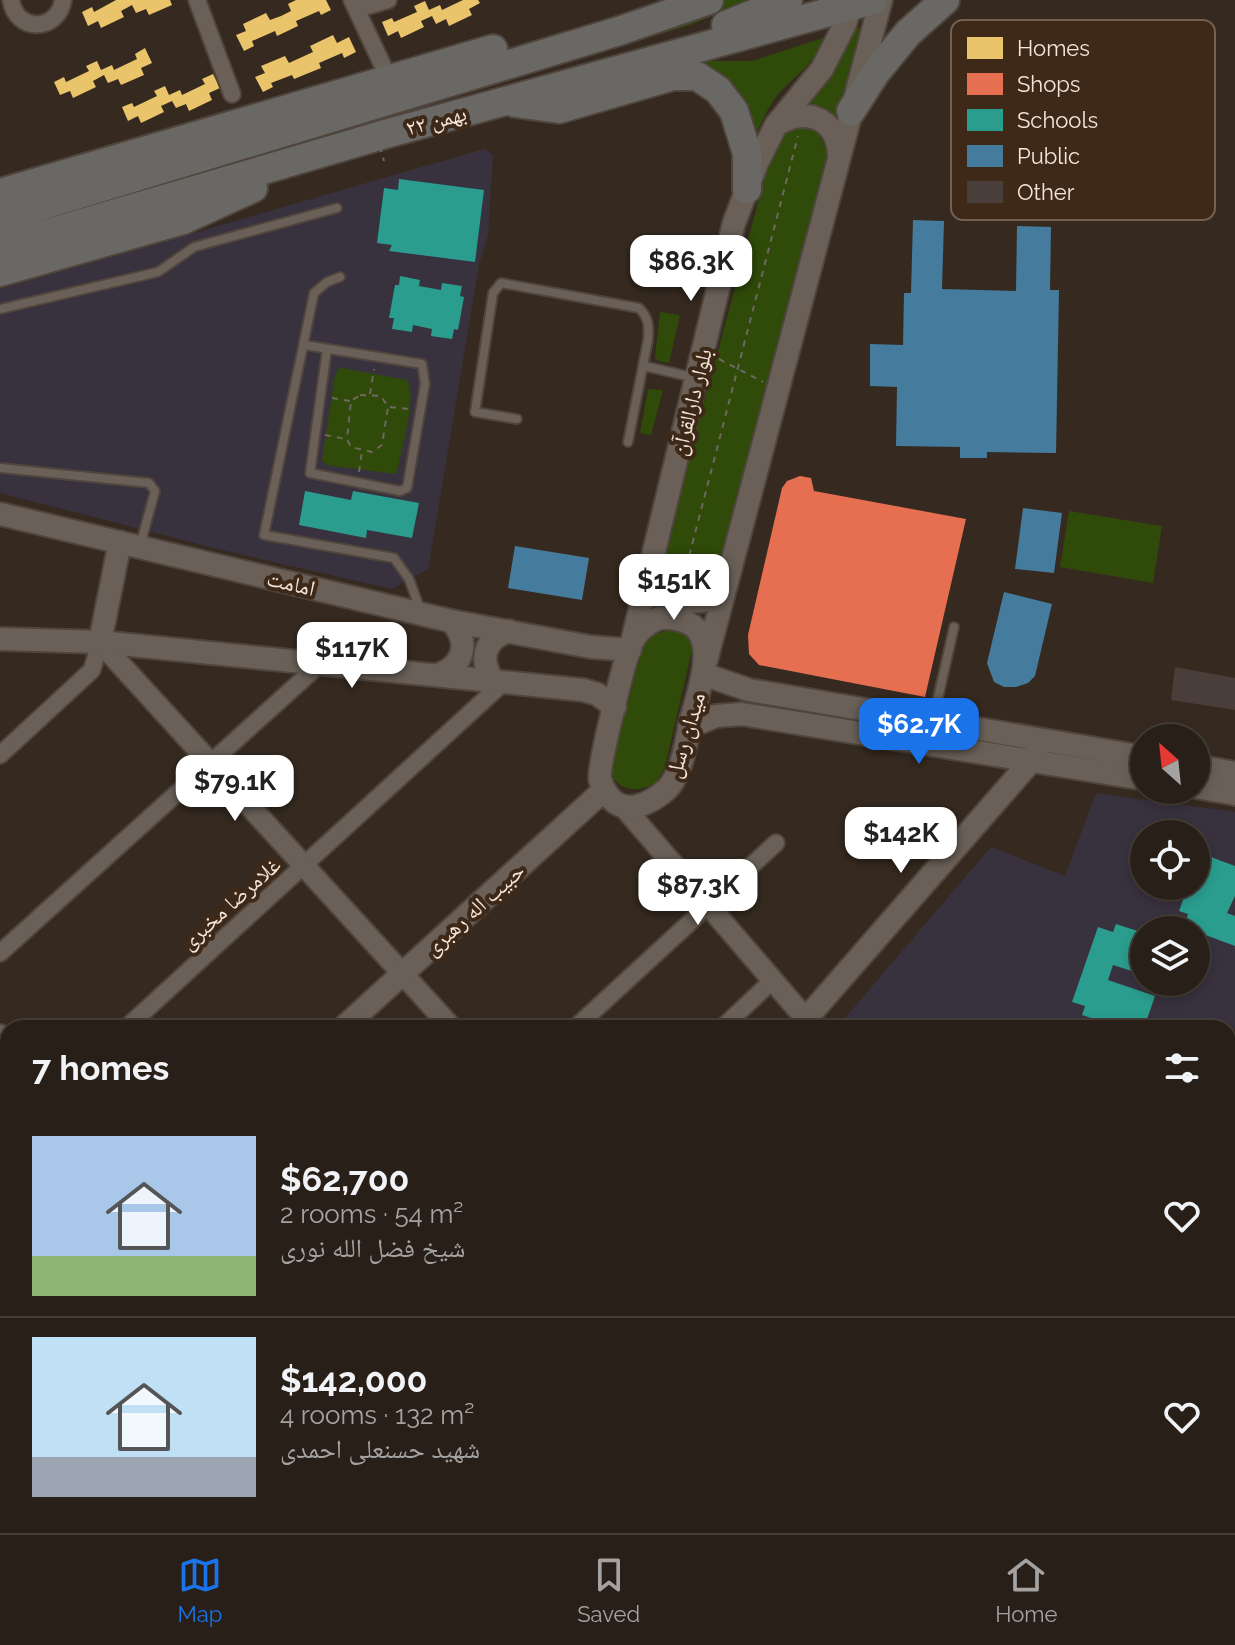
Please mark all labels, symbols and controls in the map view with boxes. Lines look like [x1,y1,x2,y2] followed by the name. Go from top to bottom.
[951,20,1215,220] legend
[1017,35,1090,61] text: Homes
[1017,71,1080,97] text: Shops
[403,99,469,142] street label: ۲۲ بهمن
[1017,107,1098,133] text: Schools
[1017,143,1080,169] text: Public
[1017,179,1075,205] text: Other
[626,235,756,303] pin: $86.3K
[648,246,734,276] text: $86.3K
[665,346,718,458] street label: بلوار دارالقرآن
[618,554,730,622] pin: $151K
[264,565,318,601] street label: امامت
[637,565,711,595] text: $151K
[296,622,408,690] pin: $117K
[315,633,389,663] text: $117K
[660,689,711,781] street label: میدان رسل
[854,698,984,766] pin: $62.7K
[877,709,961,739] text: $62.7K
[1130,724,1210,804] north arrow
[1130,724,1210,996] map controls
[170,755,300,823] pin: $79.1K
[194,766,276,796] text: $79.1K
[845,807,957,875] pin: $142K
[863,818,939,848] text: $142K
[1130,820,1210,900] button: locate
[175,851,286,955] street label: غلامرضا مخبری
[419,857,530,962] street label: حبیب اله رهبری
[633,859,763,927] pin: $87.3K
[656,870,740,900] text: $87.3K
[1130,916,1210,996] button: layers
[1160,1046,1204,1090] icon: filters
[32,1048,169,1088] text: 7 homes
[280,1159,409,1199] text: $62,700
[96,1168,192,1264] icon: home
[1160,1194,1204,1238] icon: heart
[280,1199,463,1229] text: 2 rooms · 54 m²
[280,1233,465,1263] text: شیخ فضل الله نوری
[280,1360,427,1400] text: $142,000
[96,1369,192,1465] icon: home
[1160,1395,1204,1439] icon: heart
[280,1400,474,1430] text: 4 rooms · 132 m²
[280,1434,480,1464] text: شهید حسنعلی احمدی
[178,1553,222,1627] tab: Map
[577,1553,640,1627] tab: Saved
[995,1553,1057,1627] tab: Home

